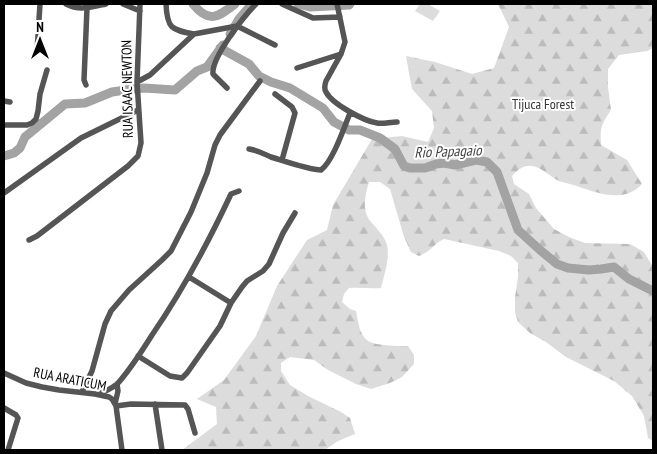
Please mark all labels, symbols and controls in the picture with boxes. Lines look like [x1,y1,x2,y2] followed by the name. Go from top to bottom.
[15,15,65,65] north arrow
[36,18,44,36] text: N
[117,40,137,138] street label: RUA ISAAC NEWTON
[512,95,574,113] park label: Tijuca Forest
[414,140,483,162] water label: Rio Papagaio
[32,363,108,395] street label: RUA ARATICUM

